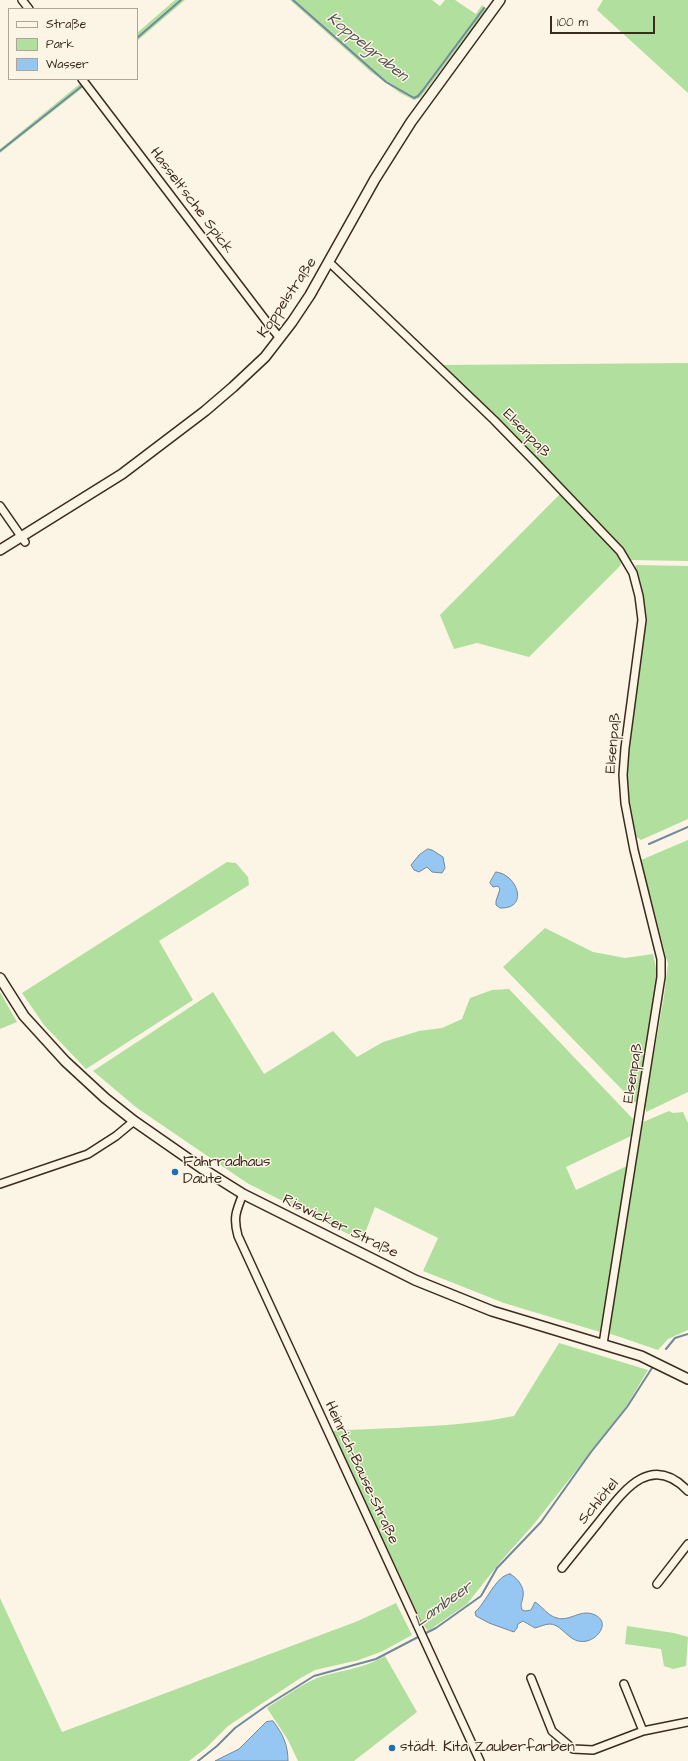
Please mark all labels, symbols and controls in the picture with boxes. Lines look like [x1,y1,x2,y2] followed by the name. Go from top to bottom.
[8,8,138,80] legend
[552,8,657,34] scale bar
[323,10,411,86] water label: Koppelgraben
[557,14,588,31] text: 100 m
[46,16,86,33] text: Straße
[46,36,74,53] text: Park
[46,56,89,73] text: Wasser
[145,144,237,258] street label: Hasselt'sche Spick
[255,254,321,342] street label: Koppelstraße
[498,406,554,462] street label: Elsenpaß
[602,712,626,774] street label: Elsenpaß
[620,1041,648,1105] street label: Elsenpaß
[183,1154,271,1189] place label: Fahrradhaus Daute
[170,1167,180,1177] marker: Fahrradhaus Daute
[279,1191,401,1263] street label: Riswicker Straße
[320,1399,402,1547] street label: Heinrich-Bause-Straße
[575,1476,623,1528] street label: Schlötel
[411,1578,477,1632] water label: Lambeer
[400,1739,575,1757] place label: städt. Kita Zauberfarben
[387,1743,397,1753] marker: städt. Kita Zauberfarben

